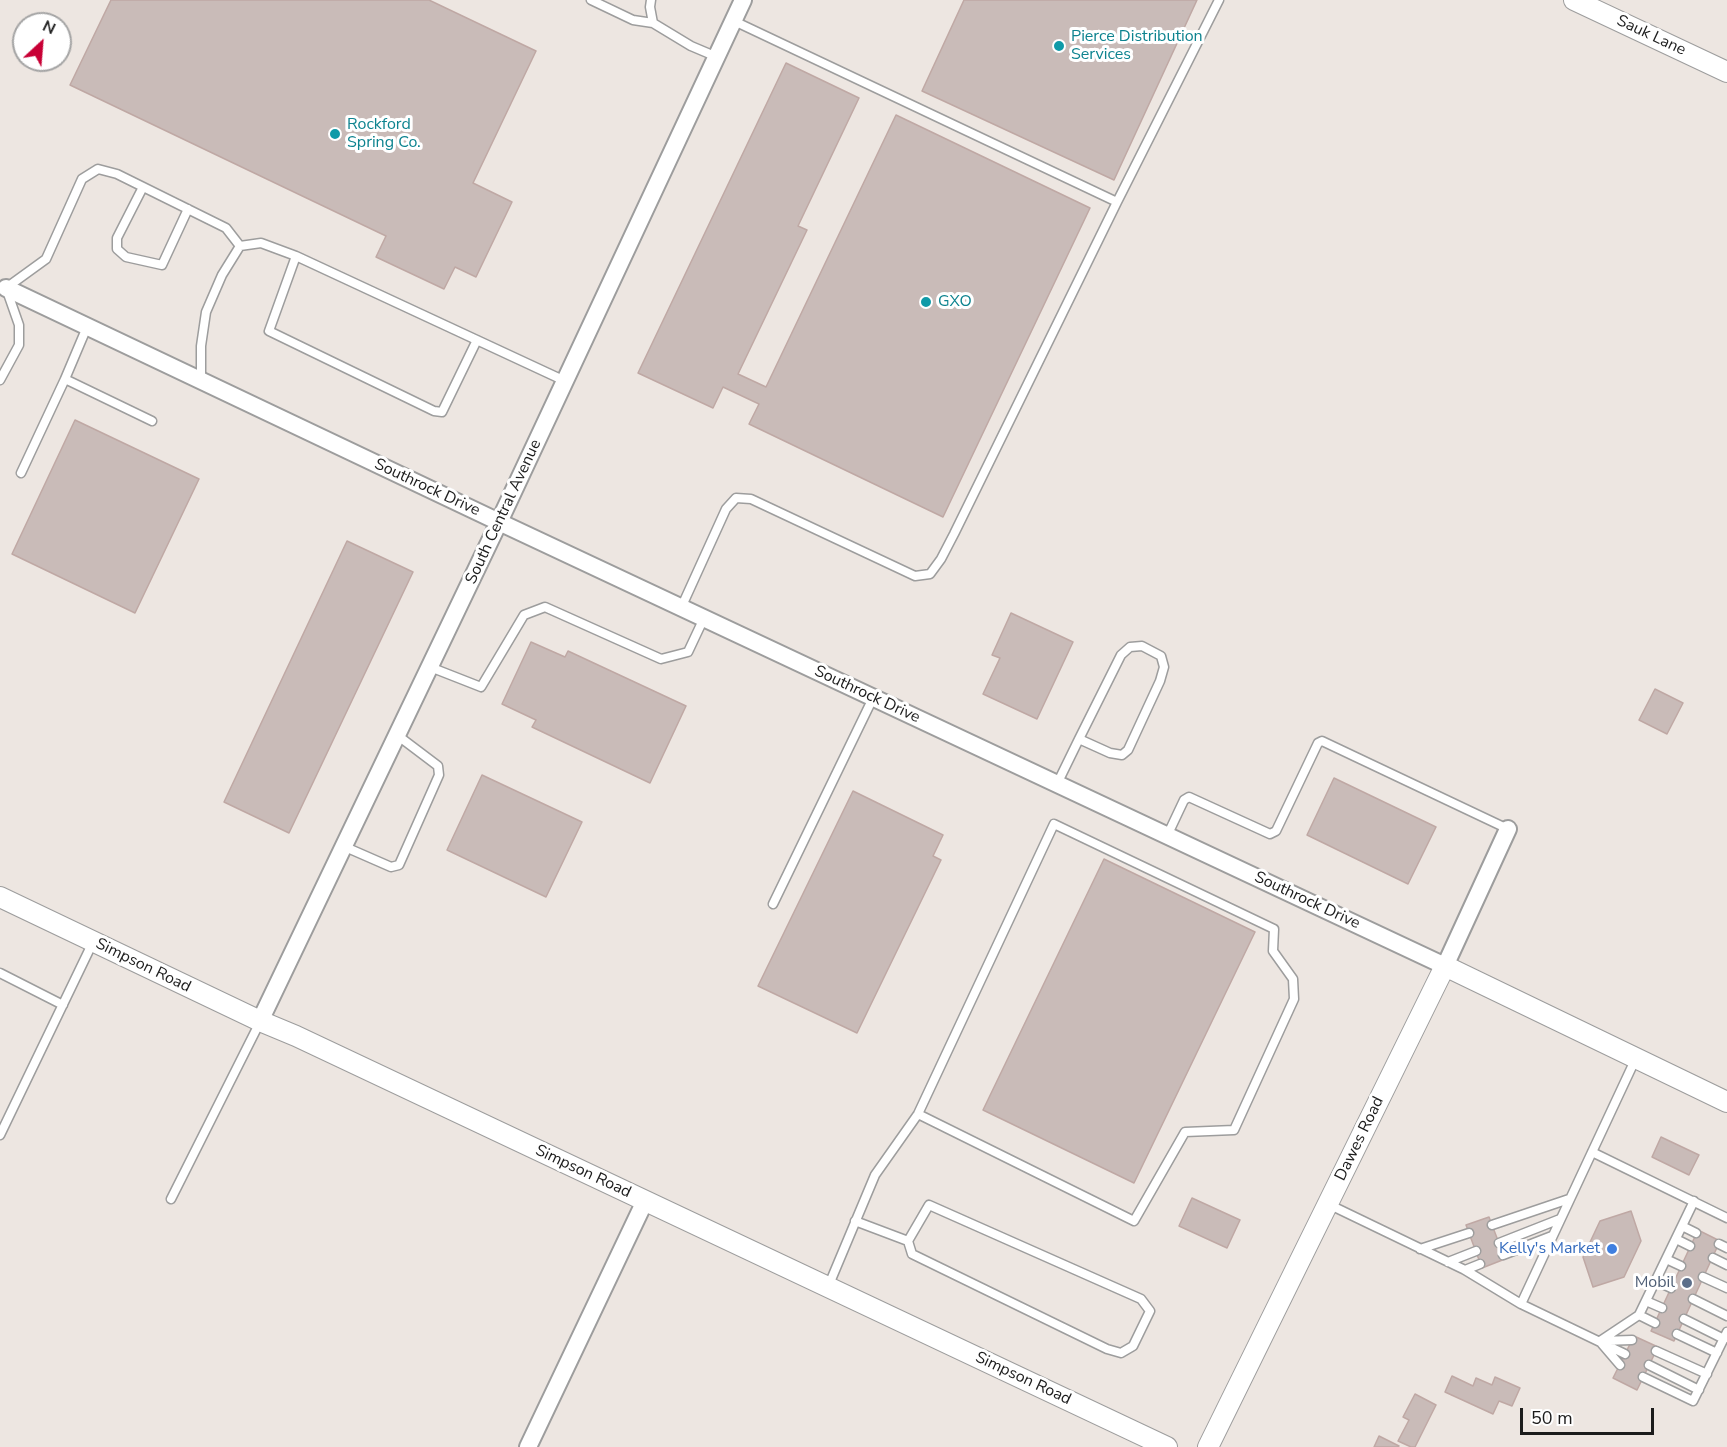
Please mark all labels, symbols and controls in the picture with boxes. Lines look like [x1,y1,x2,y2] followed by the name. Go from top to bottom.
[12,12,72,72] north arrow
[1613,12,1689,60] street label: Sauk Lane
[39,15,59,40] text: N
[1071,27,1203,65] place label: Pierce Distribution Services
[1052,39,1066,53] marker: Pierce Distribution Services
[347,115,421,153] place label: Rockford Spring Co.
[328,127,342,141] marker: Rockford Spring Co.
[938,292,972,312] place label: GXO
[919,295,933,309] marker: GXO
[462,437,546,587] street label: South Central Avenue
[371,455,483,521] street label: Southrock Drive
[811,662,923,728] street label: Southrock Drive
[1251,868,1363,934] street label: Southrock Drive
[92,935,194,997] street label: Simpson Road
[1331,1094,1389,1184] street label: Dawes Road
[532,1141,634,1203] street label: Simpson Road
[1499,1239,1600,1259] place label: Kelly's Market
[1605,1242,1619,1256] marker: Kelly's Market
[1635,1273,1675,1293] place label: Mobil
[1680,1276,1694,1290] marker: Mobil
[972,1348,1074,1410] street label: Simpson Road
[1523,1396,1656,1434] scale bar
[1531,1406,1573,1430] text: 50 m

